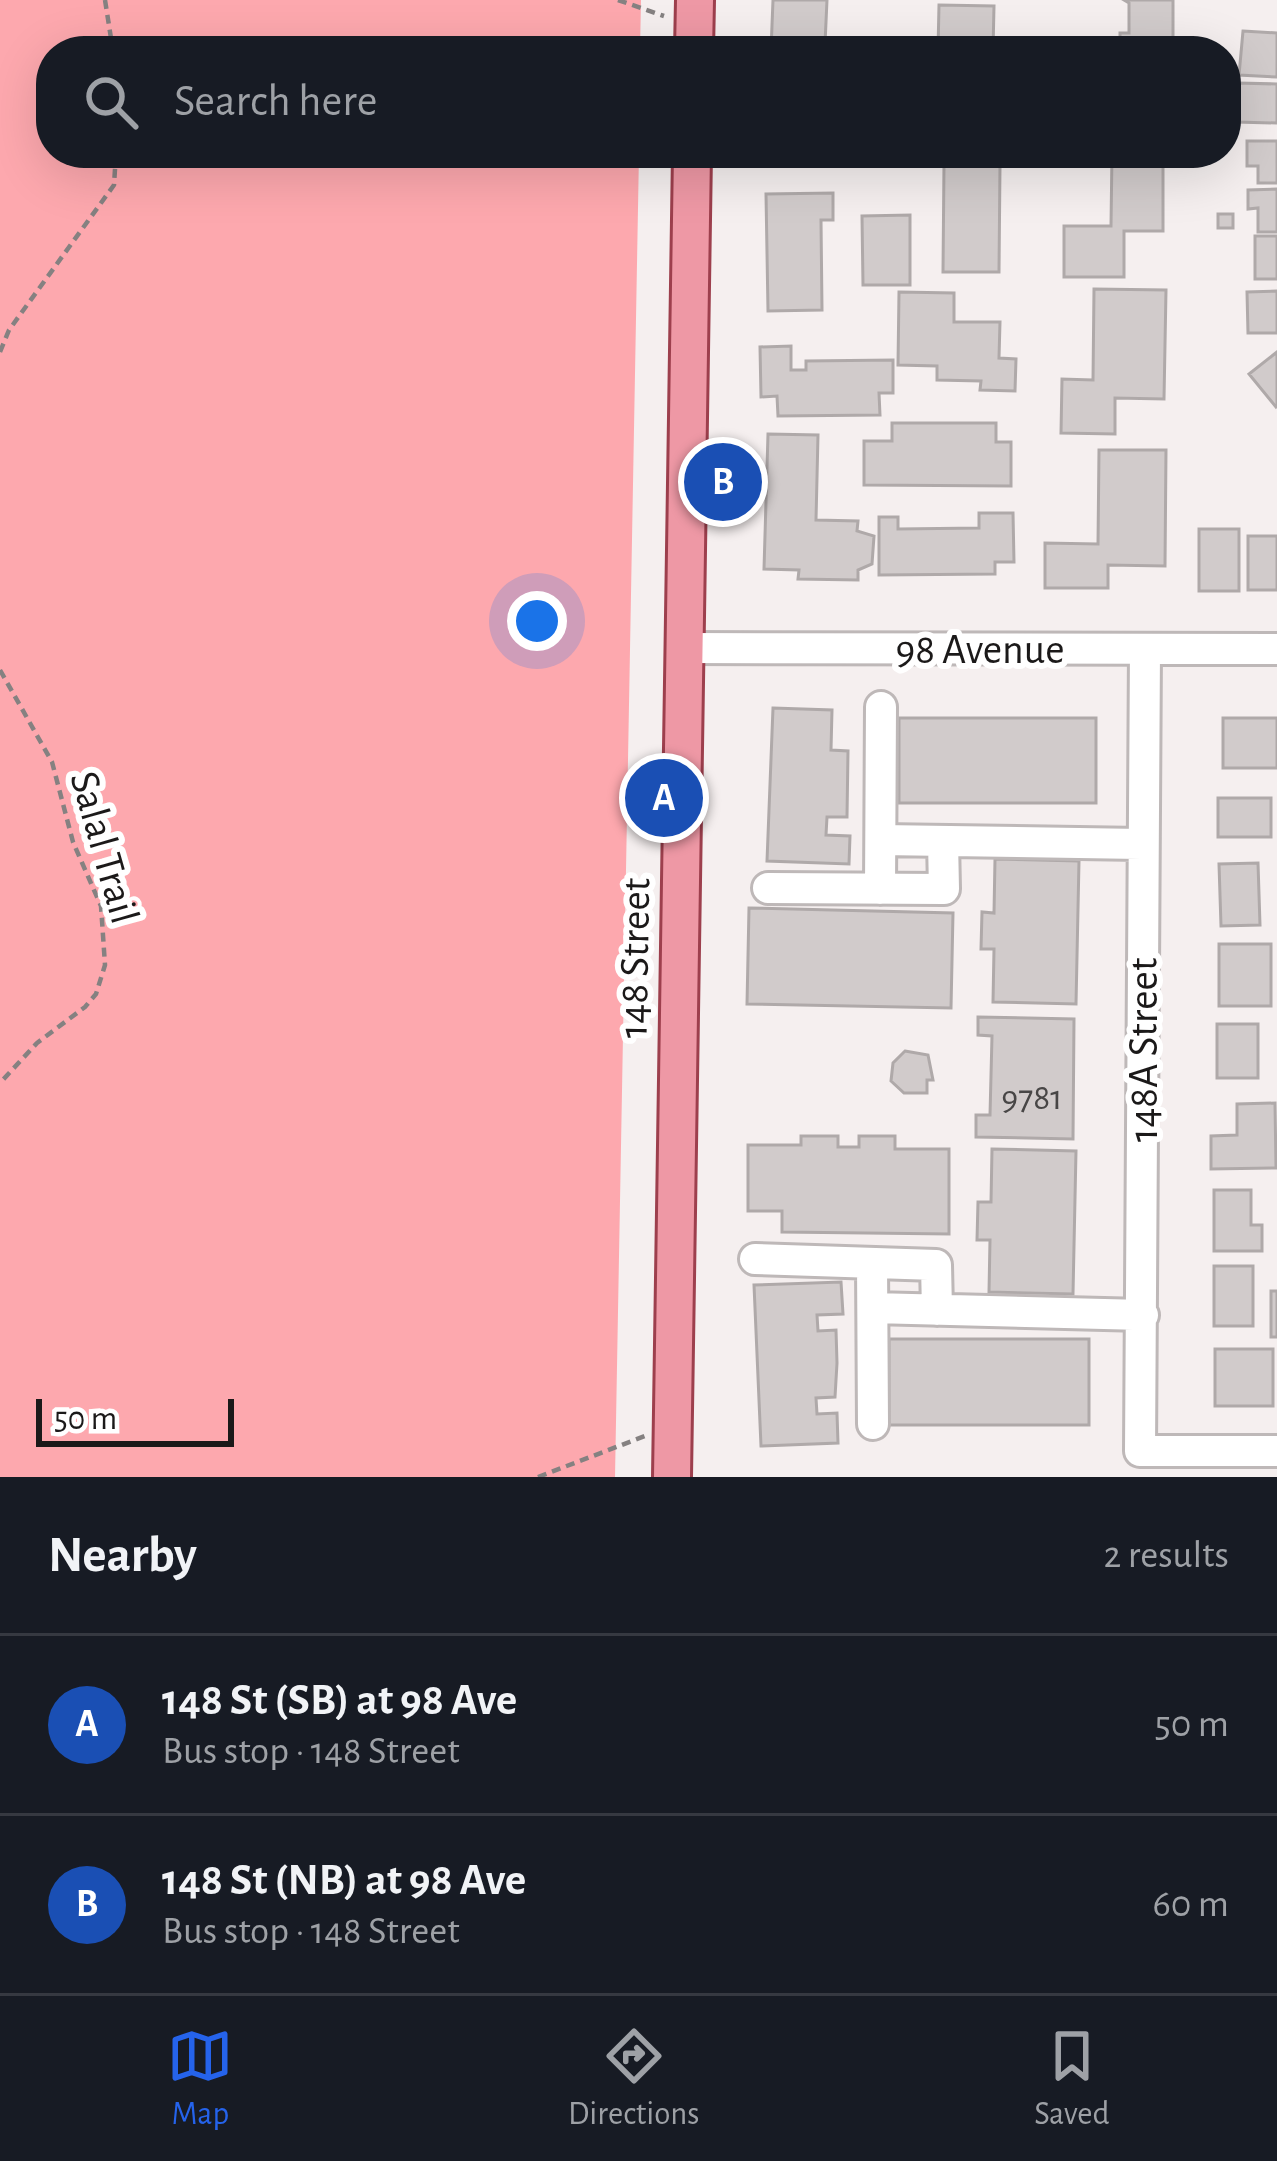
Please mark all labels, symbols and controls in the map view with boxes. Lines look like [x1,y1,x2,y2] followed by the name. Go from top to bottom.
[36,36,1241,168] search box
[78,69,144,135] icon: search
[174,79,377,124] text: Search here
[684,437,762,527] pin: B
[507,591,567,651] your location
[895,629,1065,671] street label: 98 Avenue
[625,753,703,843] pin: A
[62,767,146,929] street label: Salal Trail
[613,878,657,1039] street label: 148 Street
[1123,958,1165,1142] street label: 148A Street
[1001,1080,1063,1116] house number: 9781
[36,1393,234,1446] scale bar
[54,1403,117,1436] text: 50 m
[48,1530,197,1581] text: Nearby
[1103,1536,1229,1575] text: 2 results
[162,1678,517,1723] text: 148 St (SB) at 98 Ave
[75,1705,99,1744] text: A
[1154,1705,1229,1744] text: 50 m
[162,1732,460,1771] text: Bus stop · 148 Street
[162,1858,526,1903] text: 148 St (NB) at 98 Ave
[76,1885,98,1924] text: B
[1152,1885,1229,1924] text: 60 m
[162,1912,460,1951] text: Bus stop · 148 Street
[167,2023,233,2135] tab: Map
[568,2023,699,2135] tab: Directions
[1034,2023,1110,2135] tab: Saved

